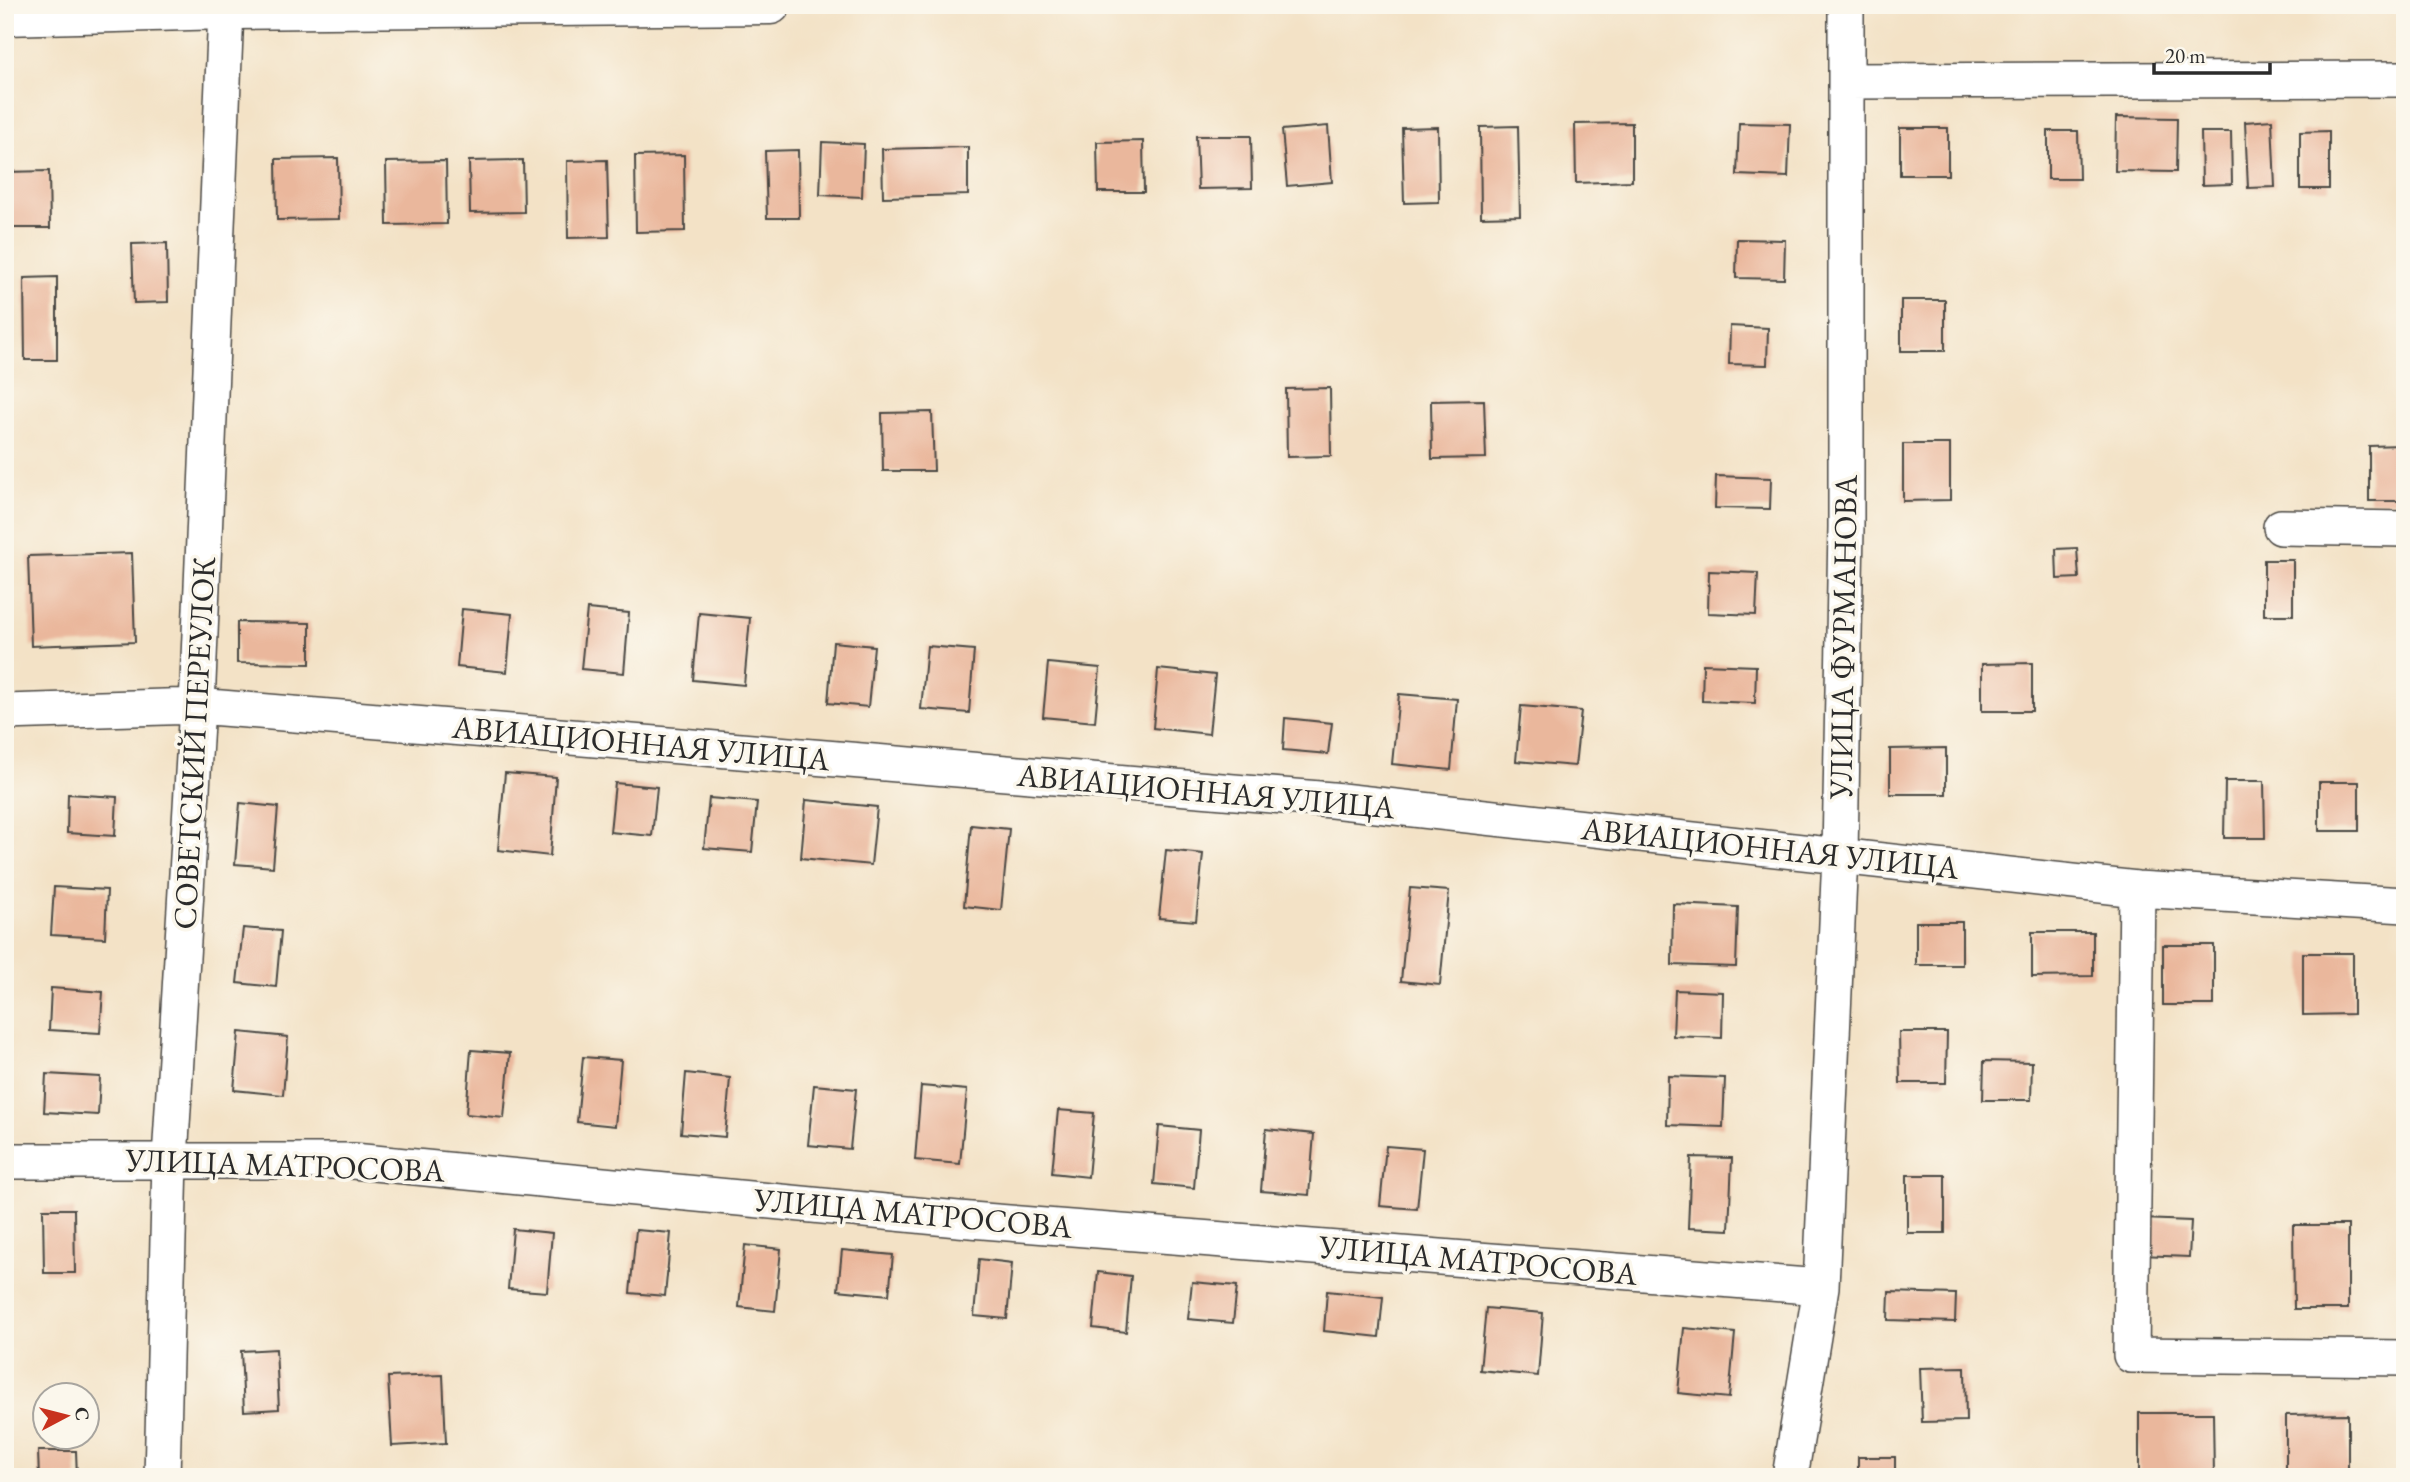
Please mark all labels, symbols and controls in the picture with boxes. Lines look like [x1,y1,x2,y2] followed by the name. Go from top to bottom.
[2154,32,2270,76] scale bar
[2165,42,2206,69] text: 20 m
[1819,473,1867,801] street label: УЛИЦА ФУРМАНОВА
[163,555,225,930] street label: СОВЕТСКИЙ ПЕРЕУЛОК
[449,705,833,781] street label: АВИАЦИОННАЯ УЛИЦА
[1014,753,1398,829] street label: АВИАЦИОННАЯ УЛИЦА
[1578,807,1962,889] street label: АВИАЦИОННАЯ УЛИЦА
[124,1138,446,1192] street label: УЛИЦА МАТРОСОВА
[751,1178,1075,1248] street label: УЛИЦА МАТРОСОВА
[1316,1225,1640,1295] street label: УЛИЦА МАТРОСОВА
[32,1380,102,1450] north arrow
[69,1406,96,1422] text: С

